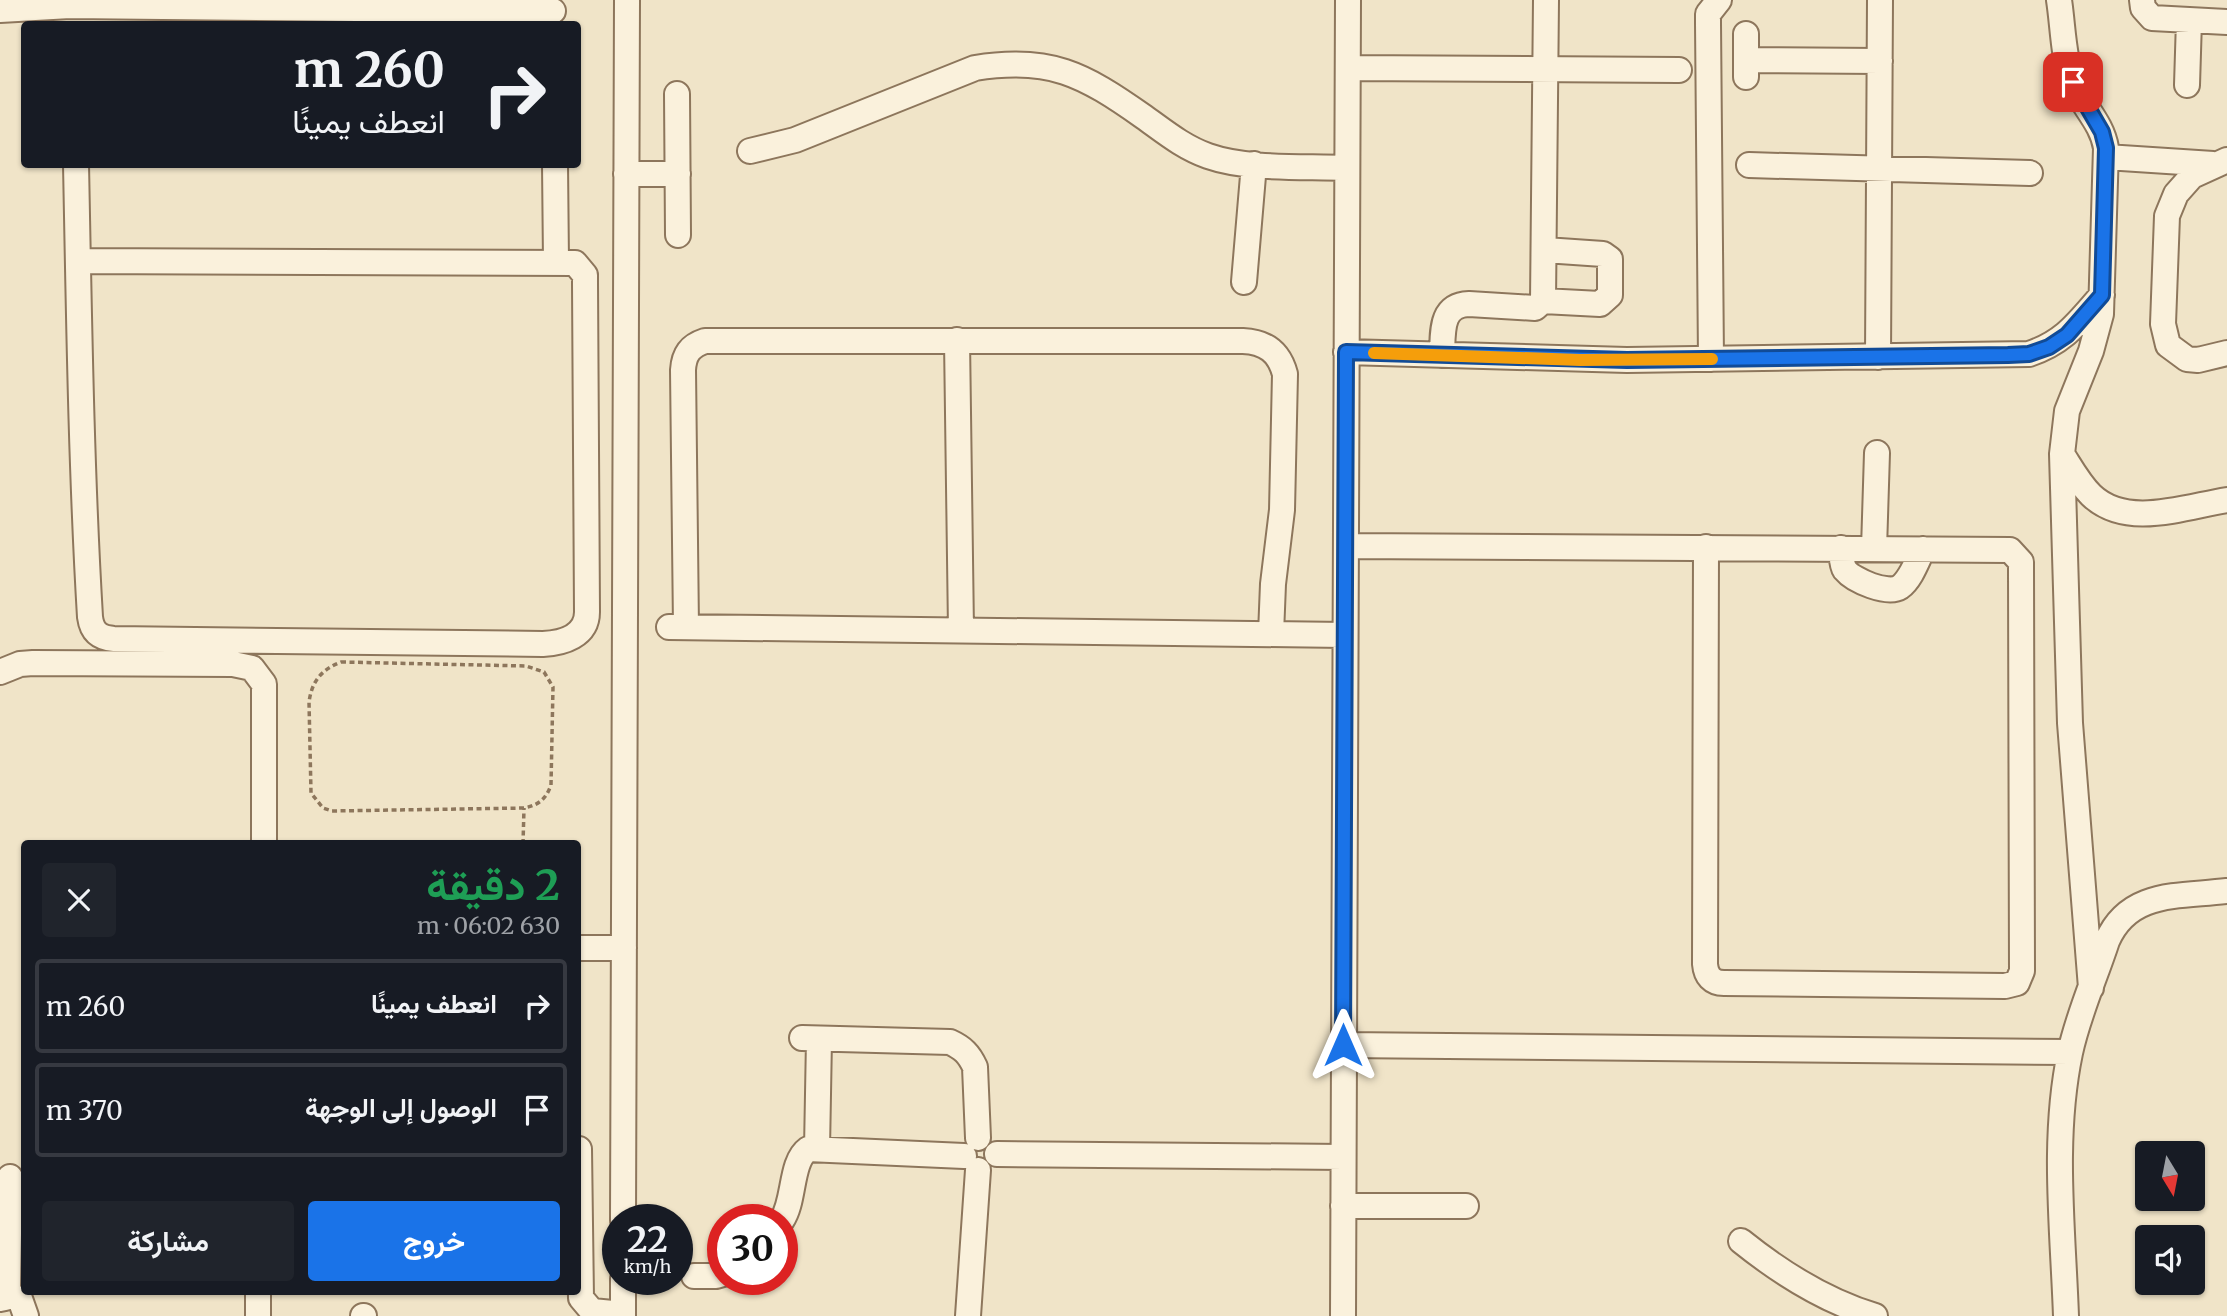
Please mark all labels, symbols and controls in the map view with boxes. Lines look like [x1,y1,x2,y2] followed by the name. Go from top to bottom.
[294,39,445,100] text: 260 m
[469,49,560,140] icon: right
[2043,52,2103,112] pin
[2054,63,2092,101] icon: arrive
[292,102,445,142] text: انعطف يمينًا
[426,859,560,911] text: 2 دقيقة
[42,863,116,937] button: close
[417,911,560,940] text: 630 m · 06:02
[371,987,497,1020] text: انعطف يمينًا
[518,987,556,1025] icon: right
[46,990,125,1023] text: 260 m
[1306,1008,1380,1082] position arrow
[305,1091,497,1124] text: الوصول إلى الوجهة
[518,1091,556,1129] icon: arrive
[46,1094,123,1127] text: 370 m
[2135,1141,2205,1211] north arrow
[2135,1141,2205,1295] map controls
[42,1201,294,1281] button: مشاركة
[308,1201,560,1281] button: خروج
[707,1204,798,1295] speed limit sign: 30
[627,1218,668,1262] text: 22
[2135,1225,2205,1295] button: sound
[624,1255,671,1278] text: km/h

